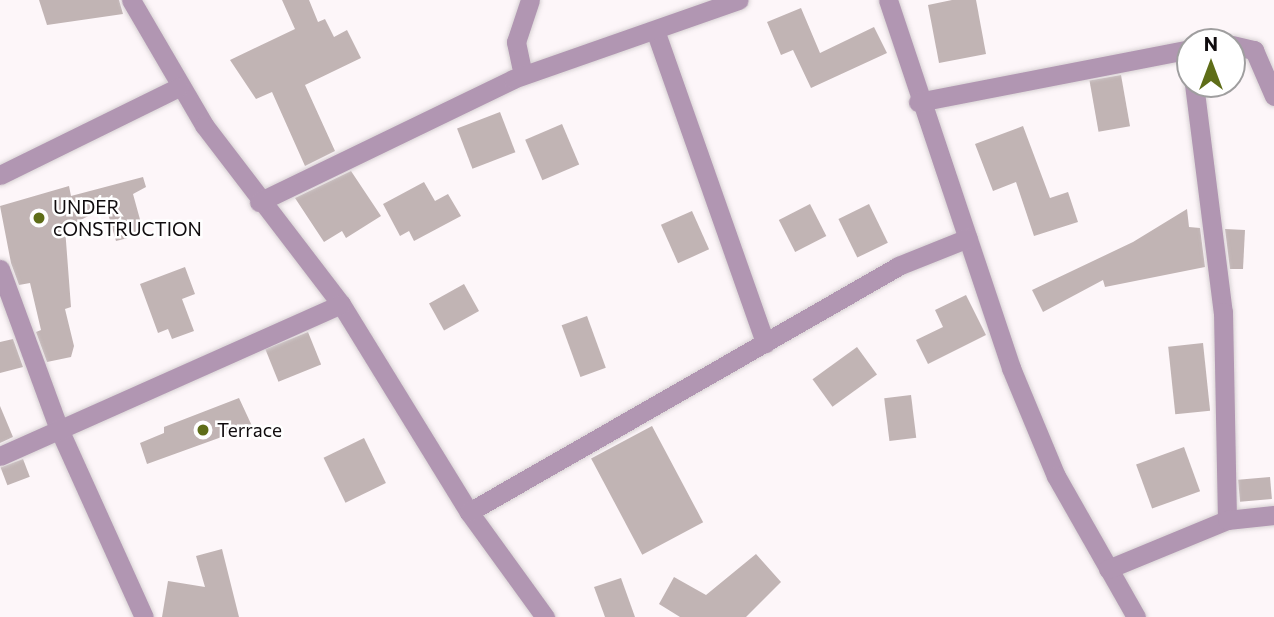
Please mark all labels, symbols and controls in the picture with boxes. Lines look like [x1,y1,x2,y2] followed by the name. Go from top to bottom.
[1176,28,1246,98] north arrow
[1204,32,1218,55] text: N
[53,196,202,240] place label: UNDER cONSTRUCTION
[31,210,47,226] marker: UNDER cONSTRUCTION
[217,419,282,441] place label: Terrace
[195,422,211,438] marker: Terrace

